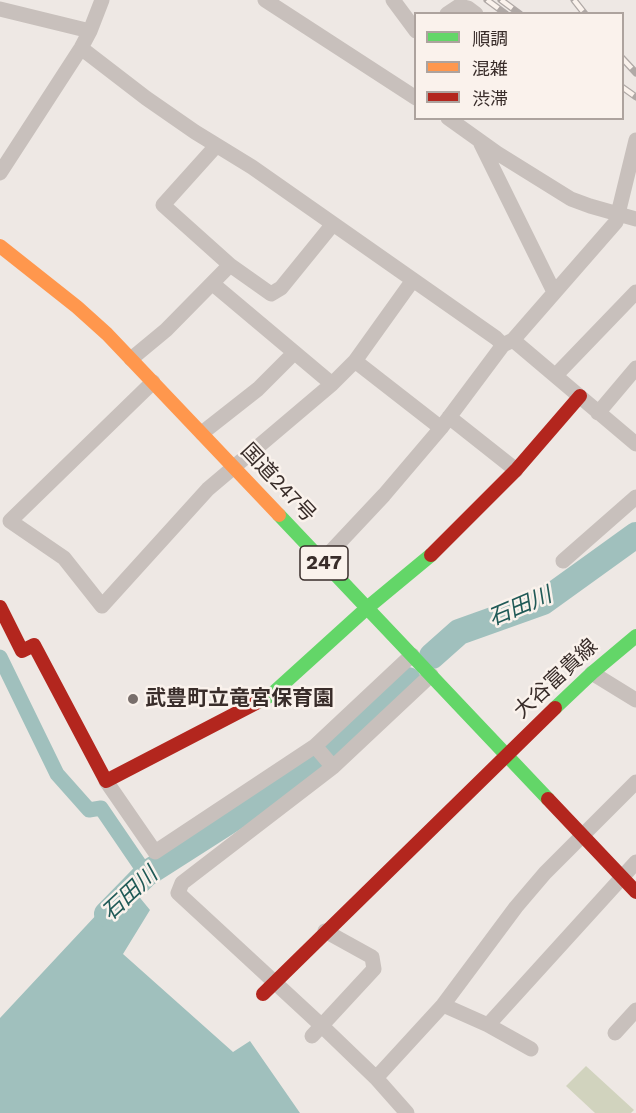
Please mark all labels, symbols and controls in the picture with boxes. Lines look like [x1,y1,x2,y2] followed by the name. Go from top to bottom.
[414,12,624,120] legend
[472,28,508,49] text: 順調
[472,58,508,79] text: 混雑
[472,88,508,109] text: 渋滞
[235,439,321,527] street label: 国道247号
[300,546,348,580] road number: 247
[484,582,556,632] water label: 石田川
[509,634,603,724] street label: 大谷富貴線
[145,686,334,712] place label: 武豊町立竜宮保育園
[126,692,140,706] marker: 武豊町立竜宮保育園
[97,862,163,926] water label: 石田川

